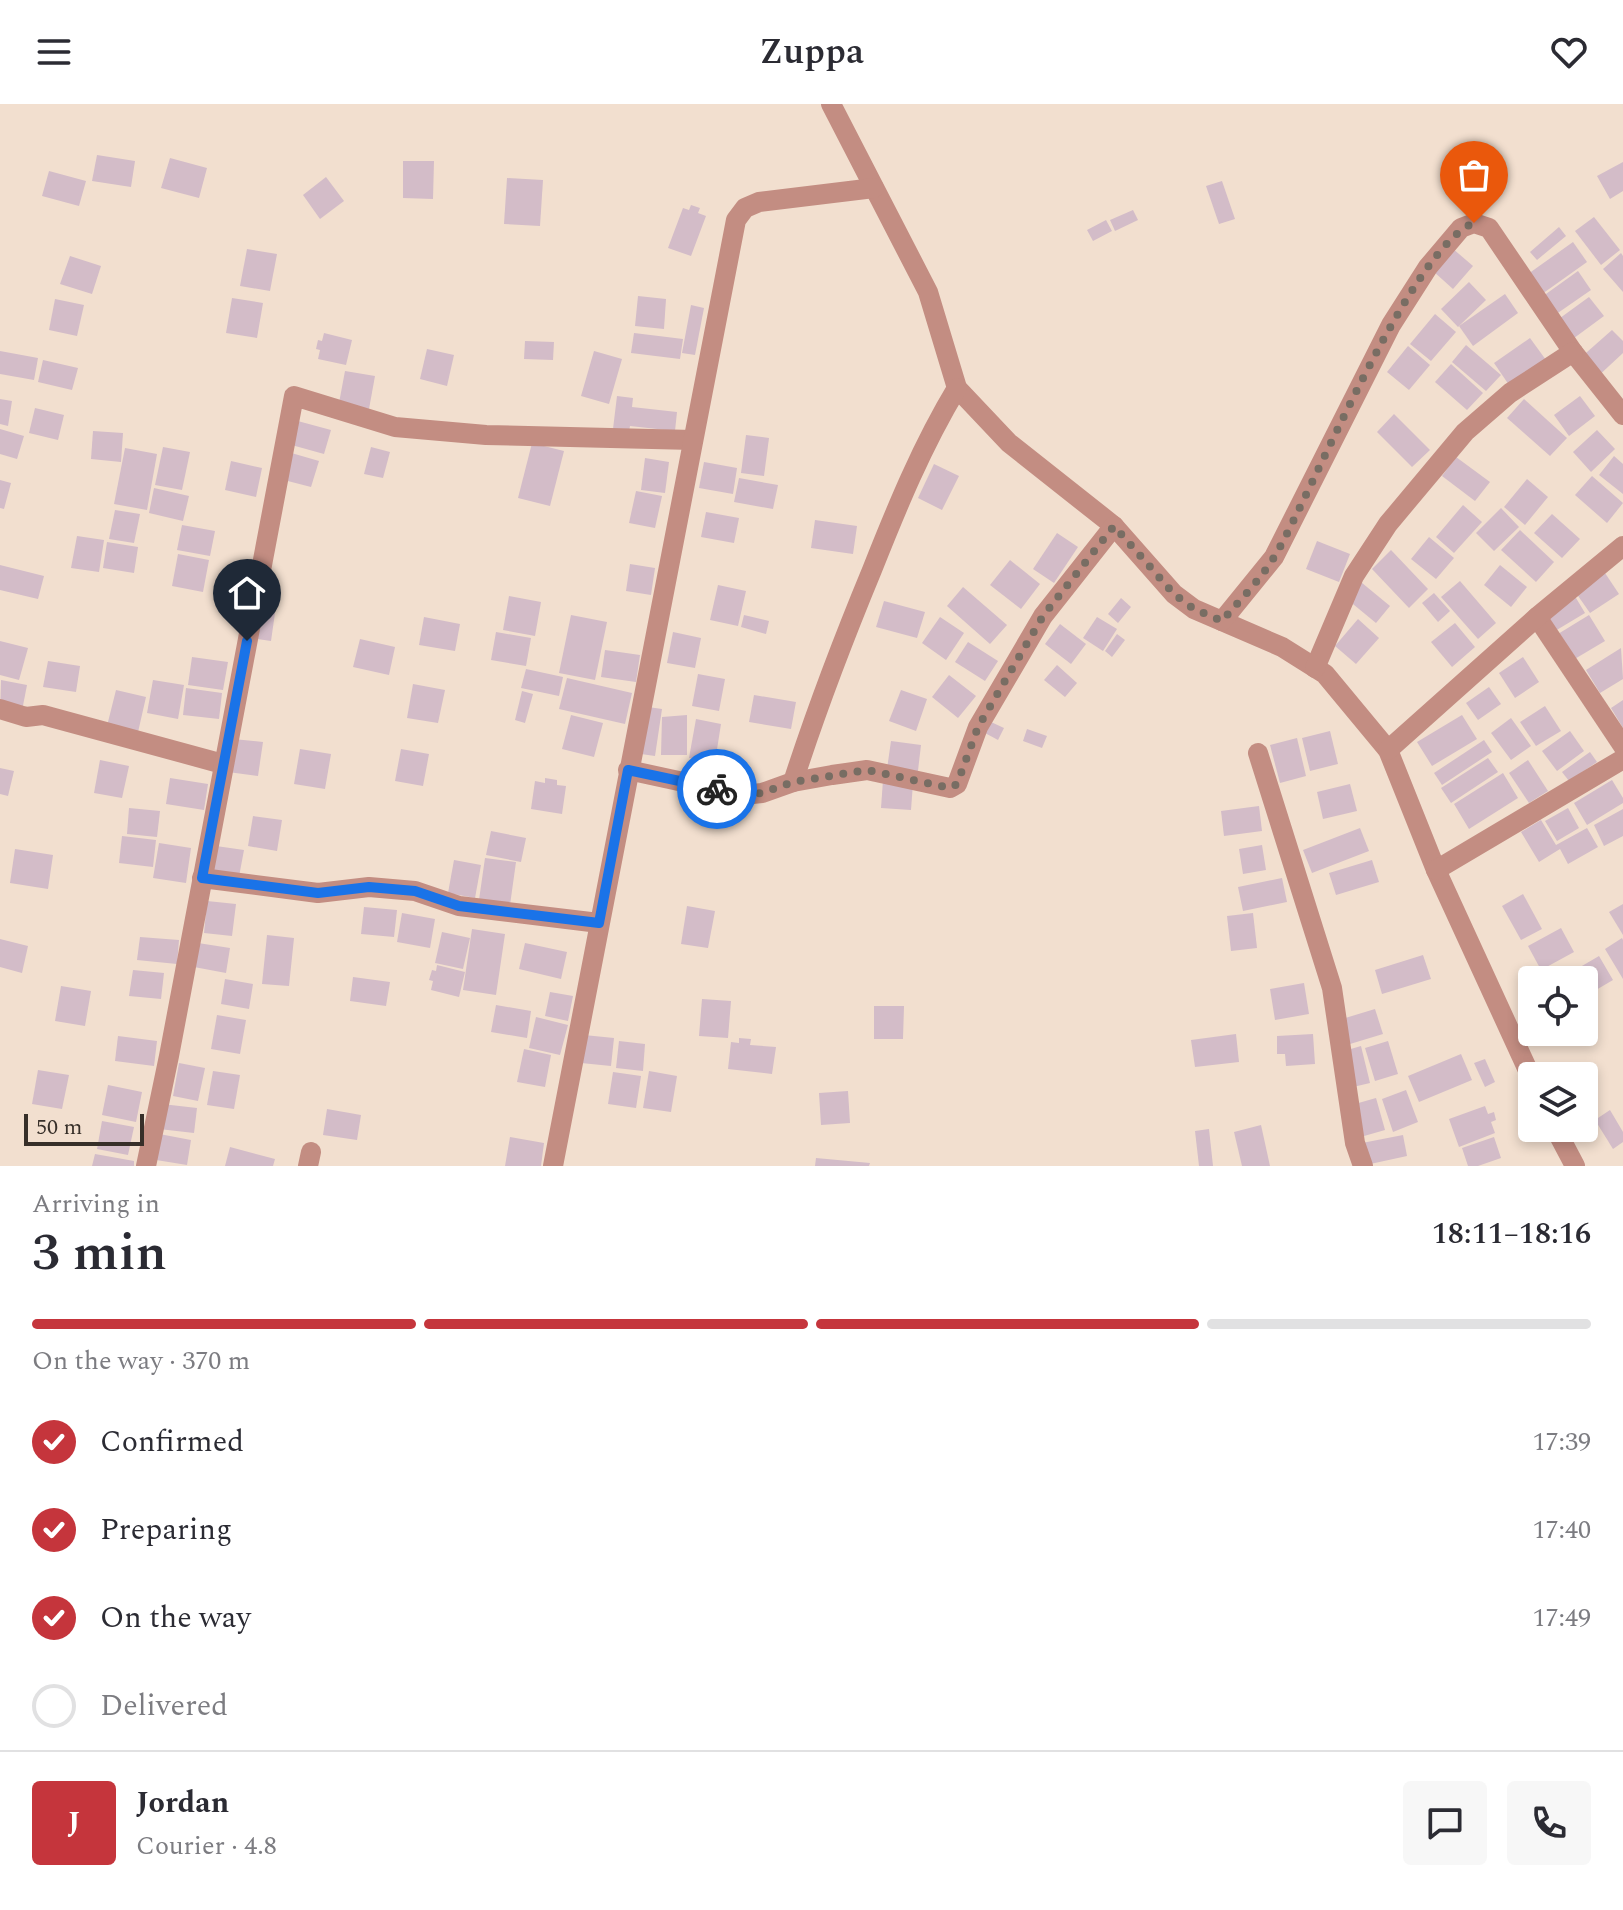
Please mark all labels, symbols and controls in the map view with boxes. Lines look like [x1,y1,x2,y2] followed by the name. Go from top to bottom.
[759,25,864,80] text: Zuppa
[32,30,76,74] icon: menu
[1547,30,1591,74] icon: heart
[1440,141,1508,223] pin
[1452,153,1496,197] icon: bag
[213,559,281,641] pin
[225,571,269,615] icon: home
[677,749,757,829] courier
[695,767,739,811] icon: bike
[1518,966,1598,1142] map controls
[1518,966,1598,1046] button: locate
[1518,1062,1598,1142] button: layers
[24,1110,144,1146] scale bar
[36,1111,82,1144] text: 50 m
[32,1184,160,1224] text: Arriving in
[1432,1211,1591,1257] text: 18:11–18:16
[32,1214,167,1293] text: 3 min
[32,1341,250,1381] text: On the way · 370 m
[100,1419,244,1465] text: Confirmed
[32,1420,76,1464] icon: check
[1532,1422,1591,1462] text: 17:39
[100,1507,232,1553] text: Preparing
[32,1508,76,1552] icon: check
[1532,1510,1591,1550] text: 17:40
[100,1595,251,1641] text: On the way
[32,1596,76,1640] icon: check
[1532,1598,1591,1638] text: 17:49
[100,1683,228,1729] text: Delivered
[136,1780,229,1826] text: Jordan
[1403,1781,1487,1865] button: chat
[1507,1781,1591,1865] button: phone
[68,1800,80,1846] text: J
[136,1826,277,1866] text: Courier · 4.8

